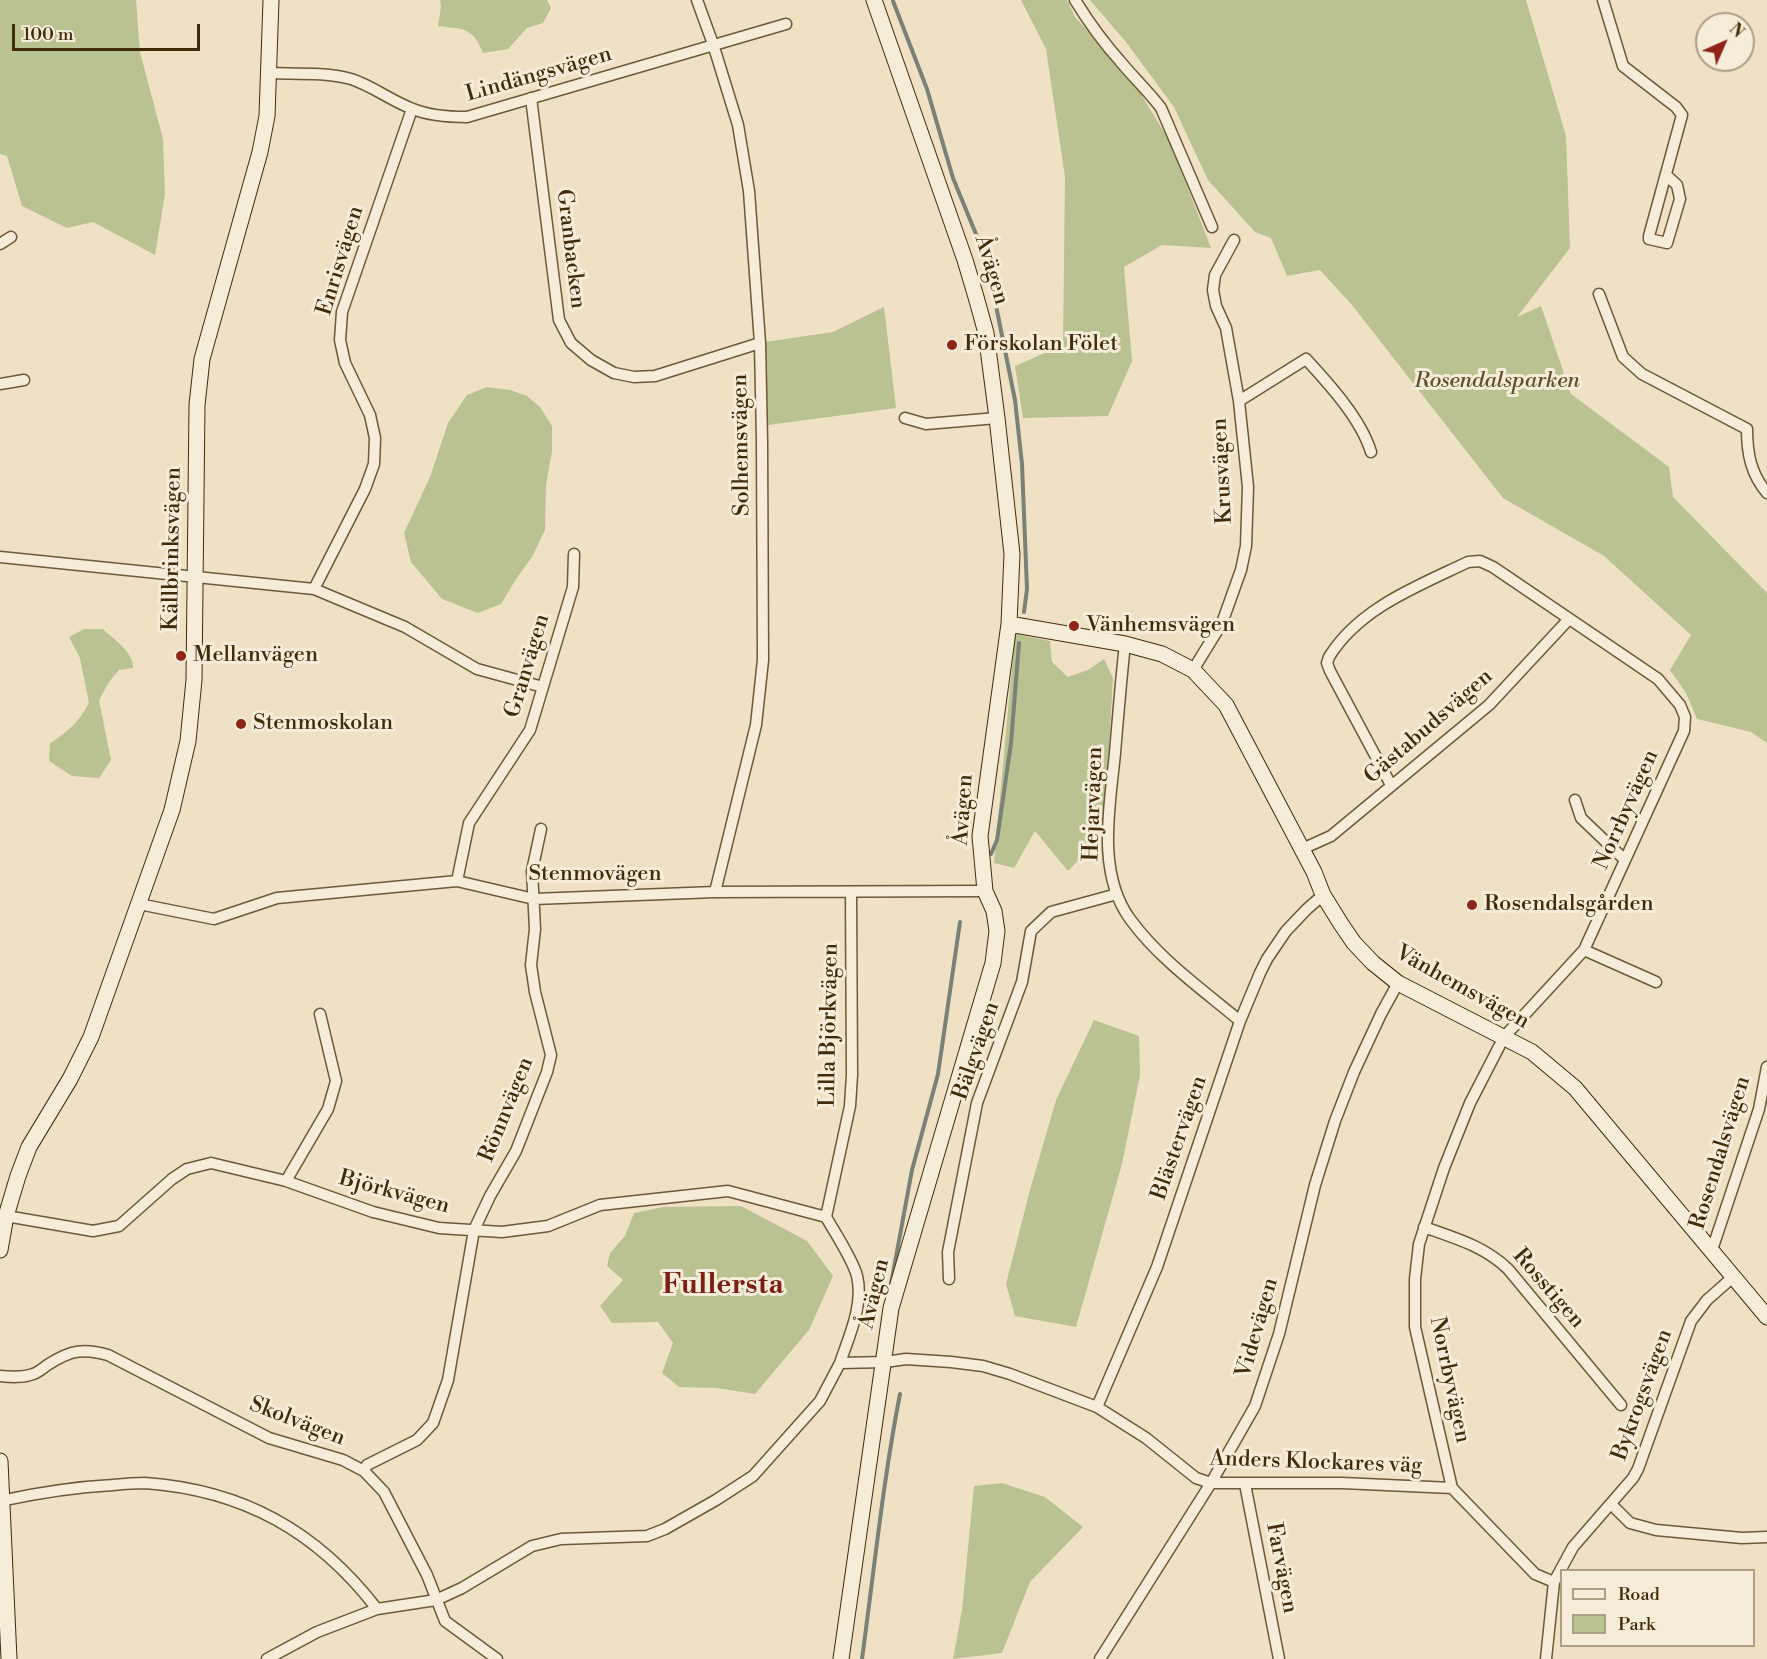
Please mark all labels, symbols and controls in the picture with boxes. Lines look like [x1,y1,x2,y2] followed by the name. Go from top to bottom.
[15,12,202,50] scale bar
[1695,12,1755,72] north arrow
[1725,19,1748,42] text: N
[23,23,74,46] text: 100 m
[463,42,615,108] street label: Lindängsvägen
[550,188,590,310] street label: Granbacken
[312,203,370,319] street label: Enrisvägen
[968,232,1014,308] street label: Åvägen
[964,332,1118,358] place label: Förskolan Fölet
[945,338,959,352] marker: Förskolan Fölet
[1414,369,1580,395] park label: Rosendalsparken
[728,374,756,516] street label: Solhemsvägen
[1207,417,1239,525] street label: Krusvägen
[158,467,188,631] street label: Källbrinksvägen
[500,611,556,721] street label: Granvägen
[1086,613,1235,639] place label: Vänhemsvägen
[1067,619,1081,633] marker: Vänhemsvägen
[193,643,318,669] place label: Mellanvägen
[174,649,188,663] marker: Mellanvägen
[1359,664,1499,790] street label: Gästabudsvägen
[253,711,393,737] place label: Stenmoskolan
[234,717,248,731] marker: Stenmoskolan
[1079,746,1109,862] street label: Hejarvägen
[1589,746,1665,874] street label: Norrbyvägen
[948,773,980,847] street label: Åvägen
[528,862,662,888] street label: Stenmovägen
[1484,892,1654,918] place label: Rosendalsgården
[1465,898,1479,912] marker: Rosendalsgården
[1390,940,1534,1036] street label: Vänhemsvägen
[815,943,845,1107] street label: Lilla Björkvägen
[948,999,1006,1103] street label: Bälgvägen
[474,1054,540,1166] street label: Rönnvägen
[1146,1073,1214,1203] street label: Blästervägen
[1685,1073,1757,1233] street label: Rosendalsvägen
[336,1166,452,1220] street label: Björkvägen
[1506,1244,1590,1334] street label: Rosstigen
[854,1256,896,1332] street label: Åvägen
[662,1269,784,1303] district label: Fullersta
[1231,1275,1285,1381] street label: Videvägen
[1423,1315,1475,1445] street label: Norrbyvägen
[1607,1326,1679,1464] street label: Bykrogsvägen
[245,1392,349,1452] street label: Skolvägen
[1209,1446,1423,1480] street label: Anders Klockares väg
[1259,1520,1303,1616] street label: Farvägen
[1560,1569,1755,1647] legend
[1618,1583,1660,1606] text: Road
[1618,1613,1655,1636] text: Park

